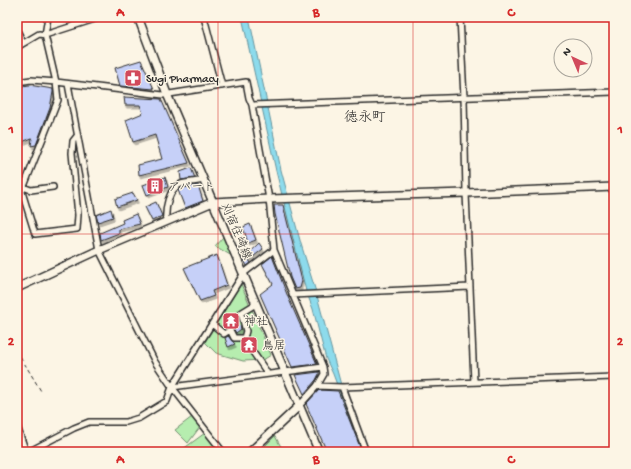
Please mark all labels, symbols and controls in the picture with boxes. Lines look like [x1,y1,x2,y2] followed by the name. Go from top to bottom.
[115,6,125,21] text: A
[312,6,321,21] text: B
[506,6,516,21] text: C
[553,38,593,78] north arrow
[561,45,574,59] text: N
[123,68,143,88] pharmacy icon: Sugi Pharmacy
[146,73,219,87] place label: Sugi Pharmacy
[344,110,386,127] district label: 徳永町
[7,123,14,138] text: 1
[616,123,623,138] text: 1
[145,176,165,196] building icon: アパート
[168,181,215,195] place label: アパート
[217,201,254,262] street label: 刈宿住崎線
[221,311,241,331] temple icon: 神社
[244,315,268,330] place label: 神社
[8,335,15,350] text: 2
[239,335,259,355] temple icon: 鳥居
[617,335,624,350] text: 2
[262,339,286,354] place label: 鳥居
[115,453,125,468] text: A
[312,453,321,468] text: B
[506,453,516,468] text: C

